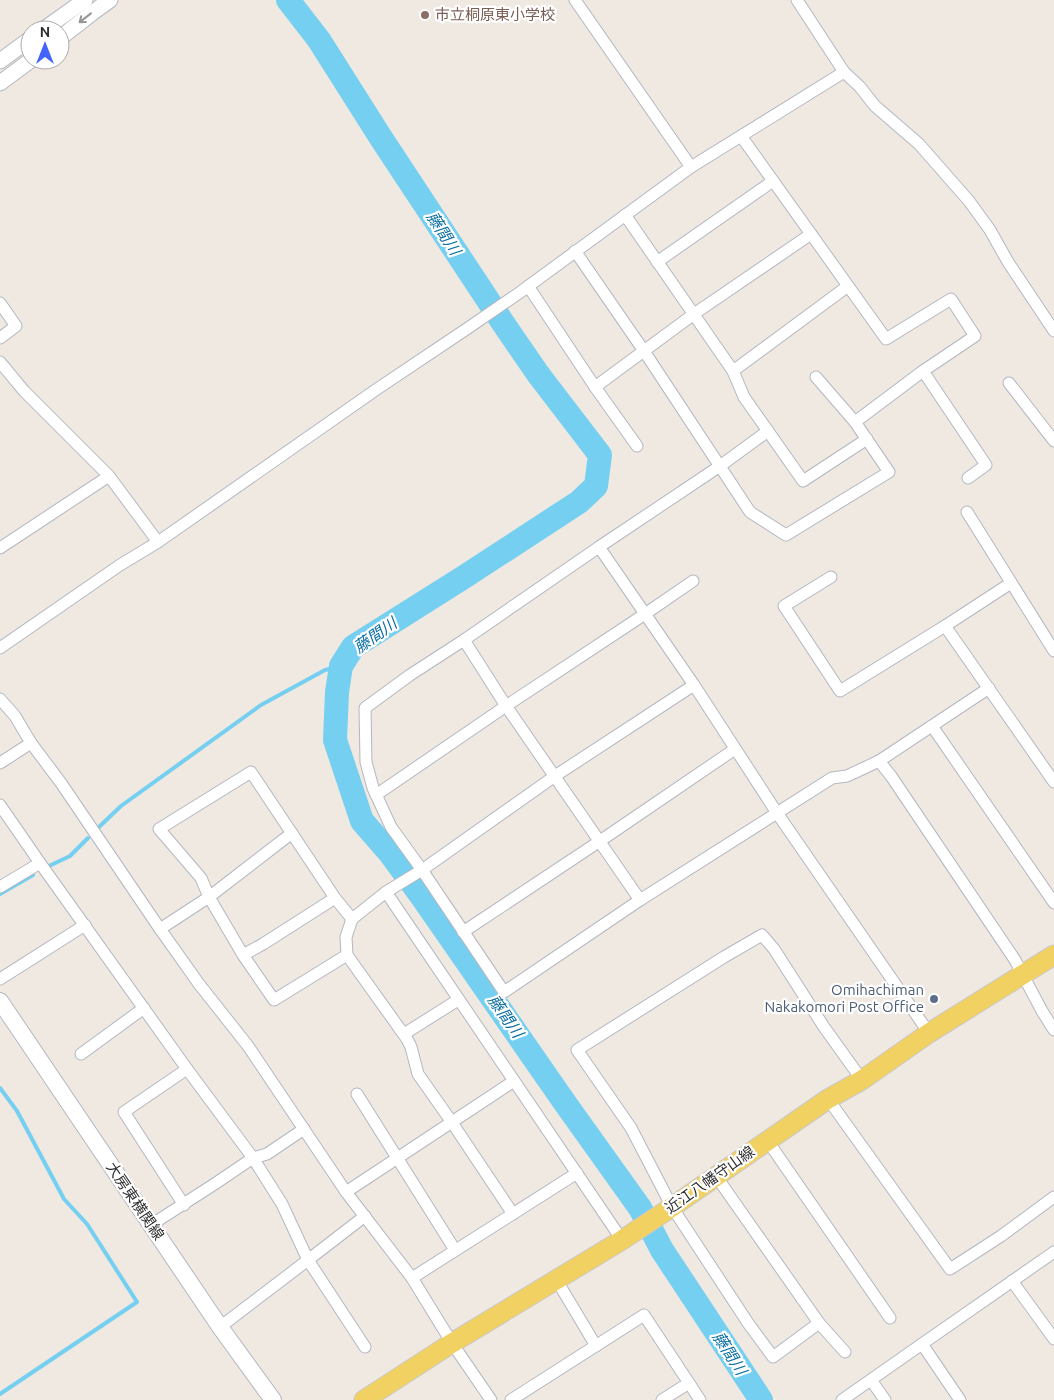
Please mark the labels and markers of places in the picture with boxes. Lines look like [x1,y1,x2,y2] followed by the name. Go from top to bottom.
[435,6,555,23] place label: 市立桐原東小学校
[419,9,431,21] marker: 市立桐原東小学校
[764,981,924,1015] place label: Omihachiman Nakakomori Post Office
[928,993,940,1005] marker: Omihachiman Nakakomori Post Office

